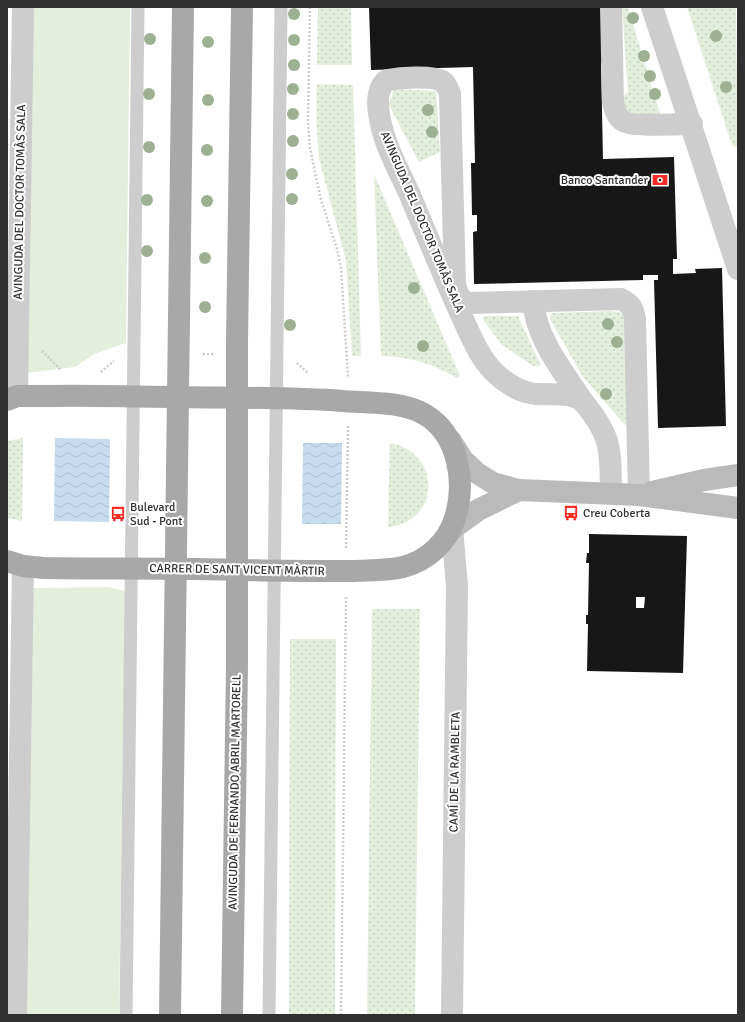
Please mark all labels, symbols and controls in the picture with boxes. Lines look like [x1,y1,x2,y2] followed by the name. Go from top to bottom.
[11,103,29,300] street label: AVINGUDA DEL DOCTOR TOMÀS SALA
[377,129,467,316] street label: AVINGUDA DEL DOCTOR TOMÀS SALA
[651,171,669,189] bank icon: Banco Santander
[561,173,649,188] place label: Banco Santander
[130,500,183,529] place label: Bulevard Sud - Pont
[562,504,580,522] bus stop icon: Creu Coberta
[109,505,127,523] bus stop icon: Bulevard Sud - Pont
[583,506,650,521] place label: Creu Coberta
[149,561,325,579] street label: CARRER DE SANT VICENT MÀRTIR
[225,674,245,910] street label: AVINGUDA DE FERNANDO ABRIL MARTORELL
[446,711,464,832] street label: CAMÍ DE LA RAMBLETA

